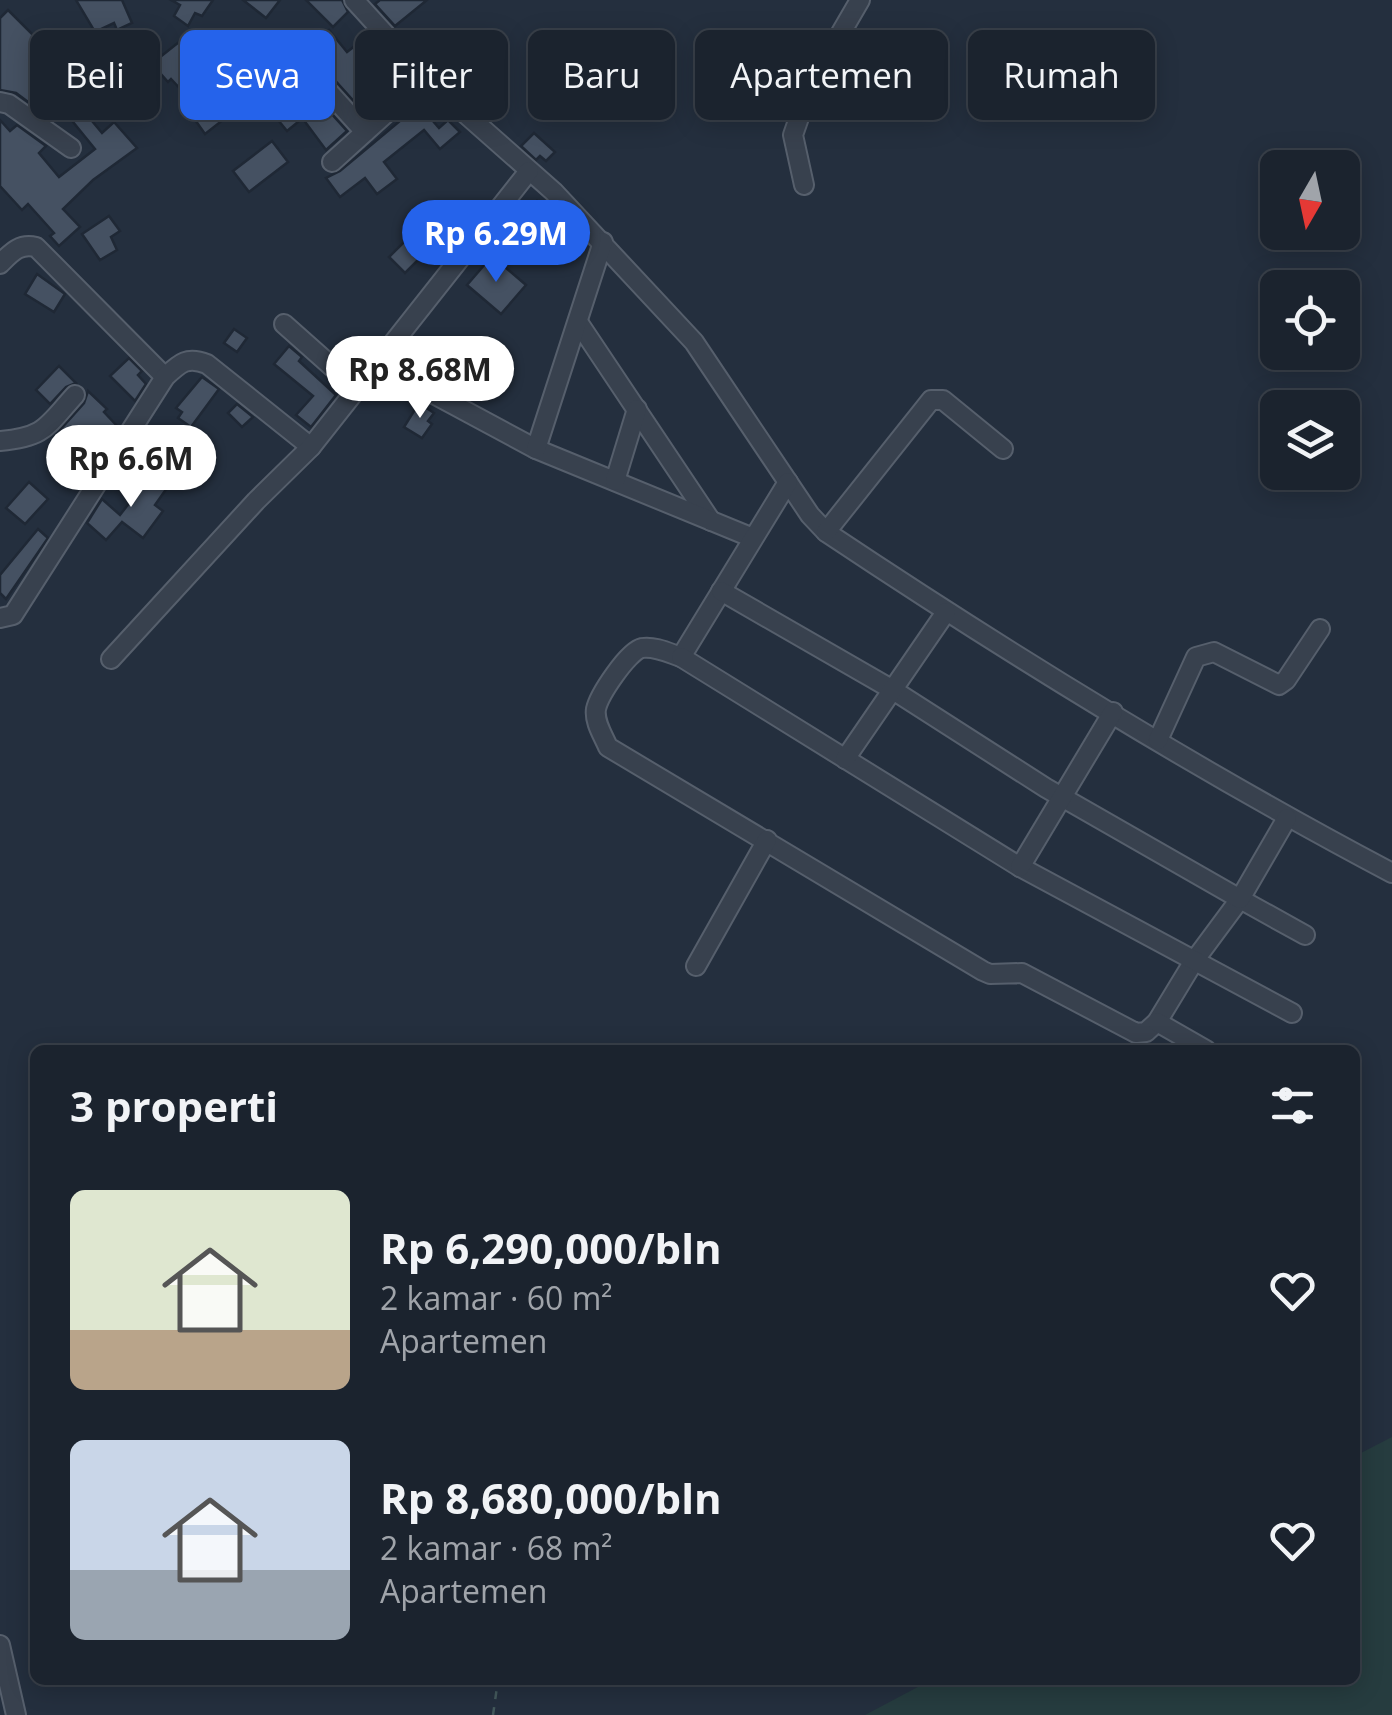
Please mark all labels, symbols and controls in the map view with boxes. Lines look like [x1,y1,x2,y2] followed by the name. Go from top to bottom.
[30,30,160,120] chip: Beli
[180,30,335,120] chip: Sewa
[355,30,508,120] chip: Filter
[528,30,675,120] chip: Baru
[695,30,948,120] chip: Apartemen
[968,30,1155,120] chip: Rumah
[1260,150,1360,250] north arrow
[1260,150,1360,490] map controls
[393,200,599,285] pin: Rp 6.29M
[424,211,568,254] text: Rp 6.29M
[1260,270,1360,370] button: locate
[317,336,523,421] pin: Rp 8.68M
[348,347,492,390] text: Rp 8.68M
[1260,390,1360,490] button: layers
[39,425,223,510] pin: Rp 6.6M
[68,436,194,479] text: Rp 6.6M
[70,1077,278,1134] text: 3 properti
[1265,1078,1320,1133] icon: filters
[380,1219,722,1276] text: Rp 6,290,000/bln
[150,1230,270,1350] icon: home
[1265,1263,1320,1318] icon: heart
[380,1276,612,1319] text: 2 kamar · 60 m²
[380,1319,547,1362] text: Apartemen
[380,1469,722,1526] text: Rp 8,680,000/bln
[150,1480,270,1600] icon: home
[1265,1513,1320,1568] icon: heart
[380,1526,612,1569] text: 2 kamar · 68 m²
[380,1569,547,1612] text: Apartemen

